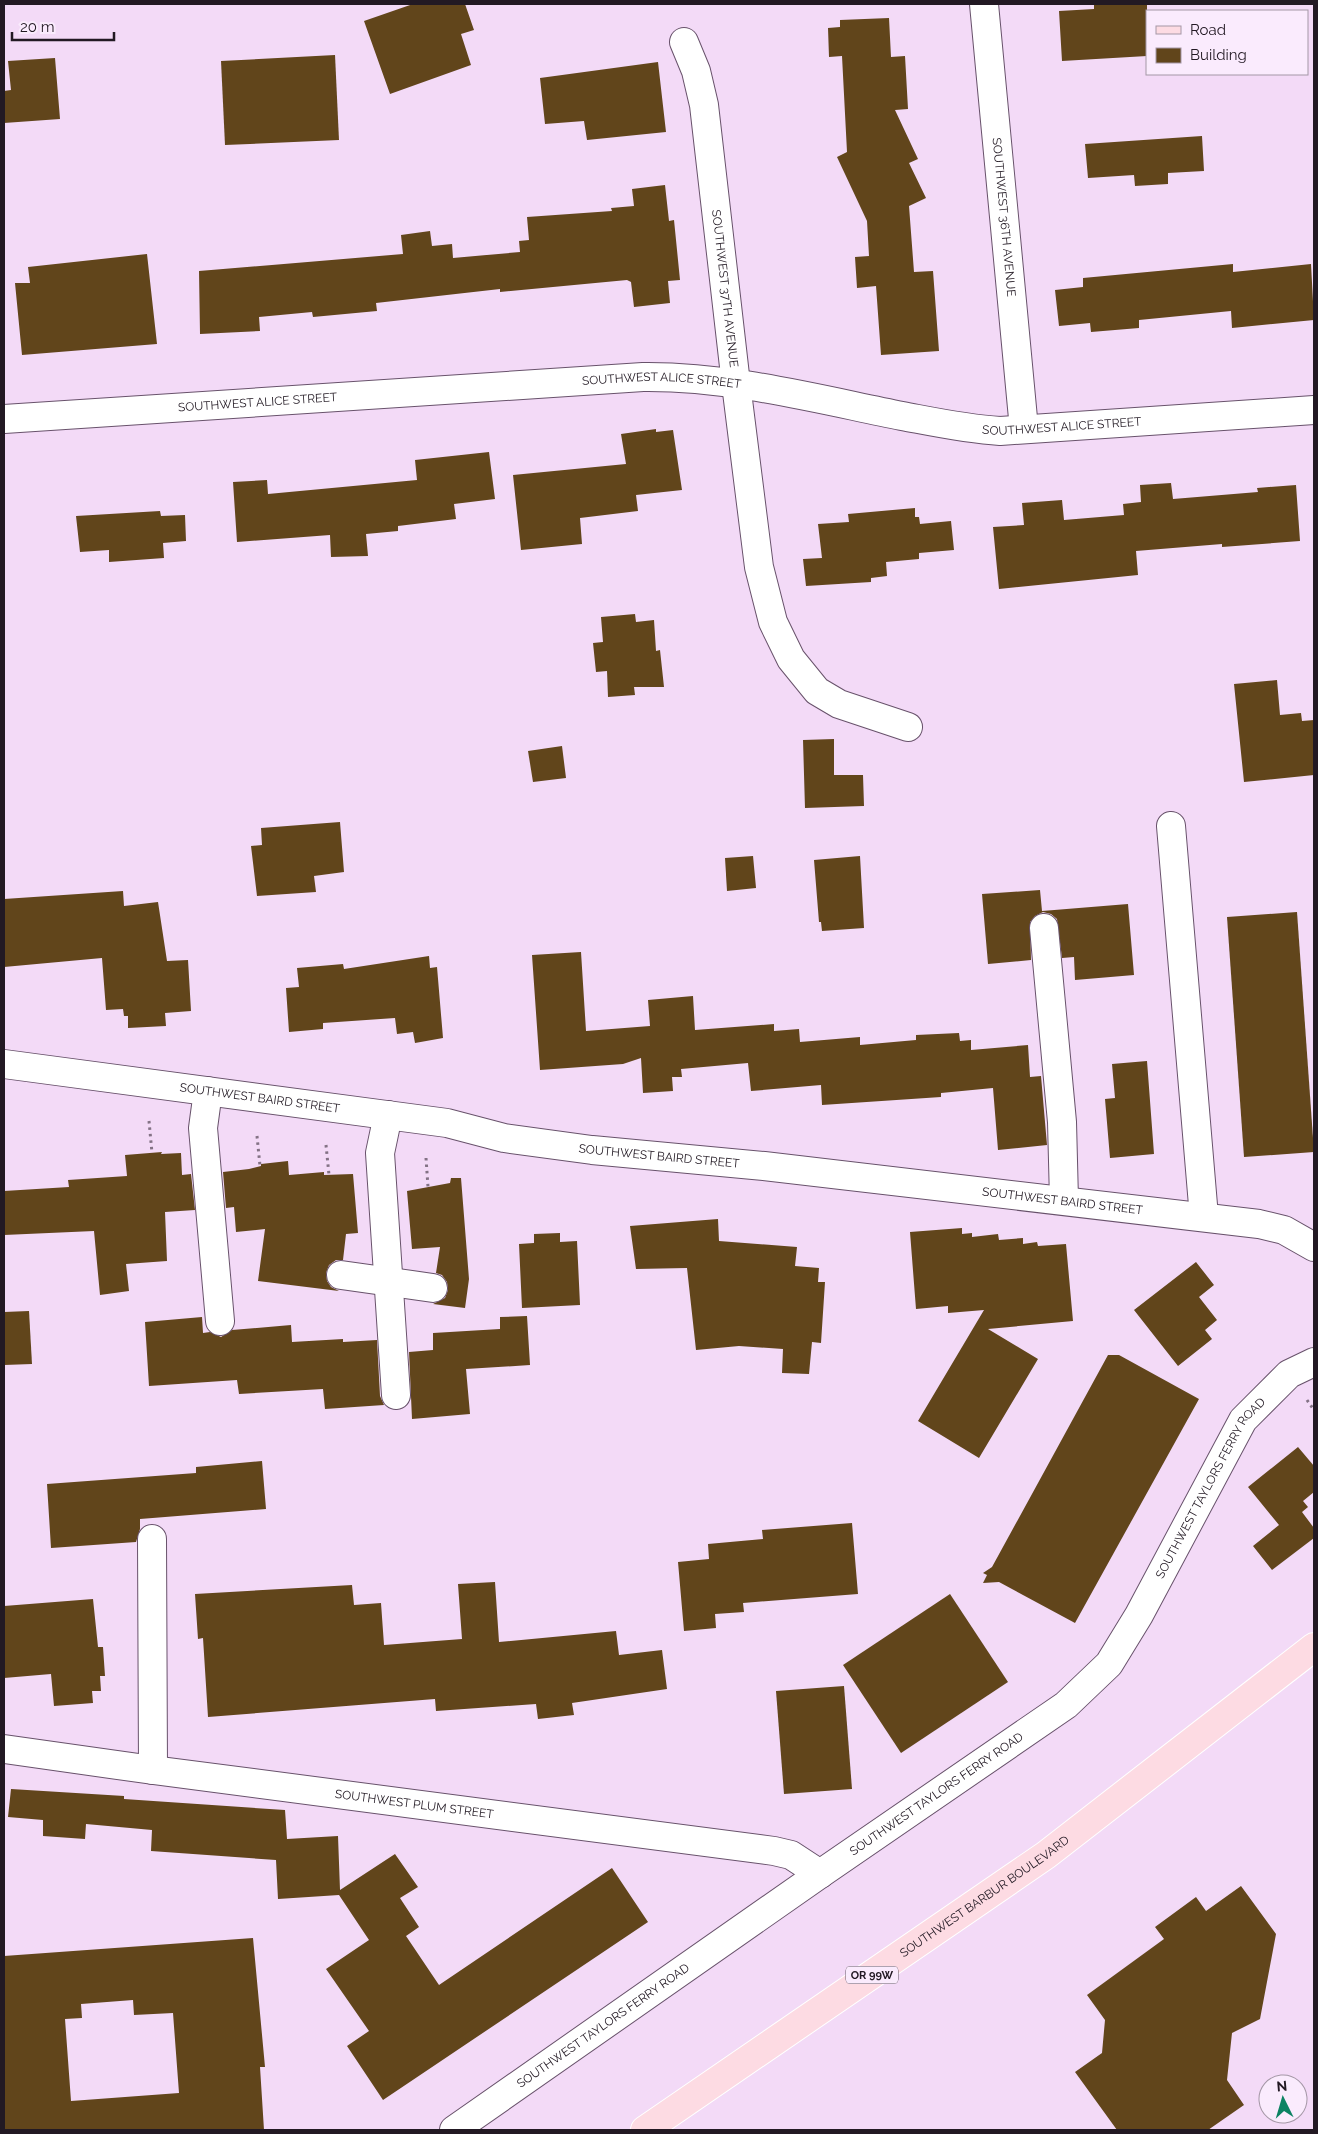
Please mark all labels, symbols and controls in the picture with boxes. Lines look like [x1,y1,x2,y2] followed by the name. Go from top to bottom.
[12,10,115,42] scale bar
[1146,10,1308,75] legend
[20,18,55,36] text: 20 m
[1190,21,1226,39] text: Road
[1190,46,1247,64] text: Building
[990,137,1019,297] street label: SOUTHWEST 36TH AVENUE
[709,209,741,368] street label: SOUTHWEST 37TH AVENUE
[582,370,743,391] street label: SOUTHWEST ALICE STREET
[177,390,338,415] street label: SOUTHWEST ALICE STREET
[982,415,1143,438] street label: SOUTHWEST ALICE STREET
[179,1080,341,1116] street label: SOUTHWEST BAIRD STREET
[578,1141,741,1171] street label: SOUTHWEST BAIRD STREET
[982,1185,1144,1217] street label: SOUTHWEST BAIRD STREET
[1153,1395,1268,1581] street label: SOUTHWEST TAYLORS FERRY ROAD
[847,1729,1026,1858] street label: SOUTHWEST TAYLORS FERRY ROAD
[334,1787,495,1821] street label: SOUTHWEST PLUM STREET
[897,1833,1072,1960] street label: SOUTHWEST BARBUR BOULEVARD
[514,1960,692,2091] street label: SOUTHWEST TAYLORS FERRY ROAD
[846,1966,898,1984] road number: OR 99W
[1258,2074,1308,2124] north arrow
[1276,2078,1288,2094] text: N

